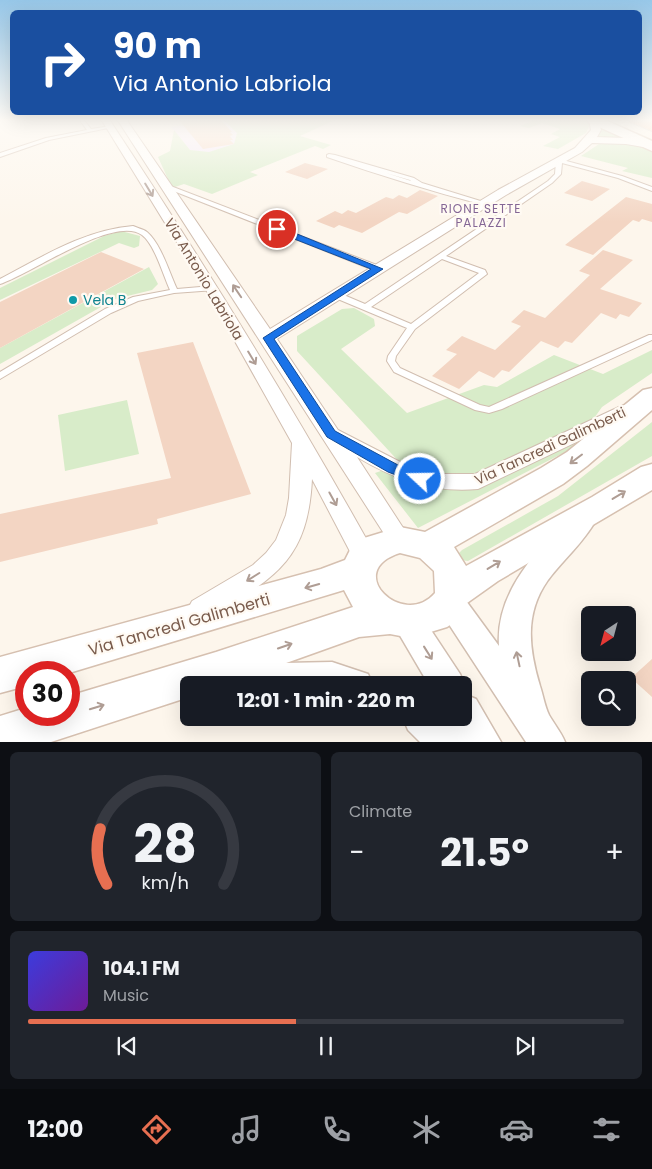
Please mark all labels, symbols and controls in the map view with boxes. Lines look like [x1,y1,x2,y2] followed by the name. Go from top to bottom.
[113,21,202,70] text: 90 m
[30,30,95,95] icon: right
[113,68,332,99] text: Via Antonio Labriola
[144,183,154,197] one-way arrow
[441,200,521,231] district label: RIONE SETTE PALAZZI
[256,208,298,250] pin
[160,214,248,344] street label: Via Antonio Labriola
[263,215,291,243] icon: arrive
[232,284,242,298] one-way arrow
[83,290,126,310] place label: Vela B
[67,294,79,306] marker: Vela B
[247,351,257,365] one-way arrow
[471,402,629,490] street label: Via Tancredi Galimberti
[393,452,445,504] position arrow
[570,454,583,465] one-way arrow
[612,490,626,500] one-way arrow
[329,491,338,506] one-way arrow
[486,559,500,569] one-way arrow
[246,572,260,582] one-way arrow
[304,581,320,591] one-way arrow
[85,587,273,661] street label: Via Tancredi Galimberti
[581,606,636,661] north arrow
[581,606,636,726] map controls
[276,641,292,651] one-way arrow
[423,646,433,660] one-way arrow
[513,651,523,667] one-way arrow
[15,661,80,726] speed limit sign: 30
[581,671,636,726] button: search
[237,687,415,714] text: 12:01 · 1 min · 220 m
[88,701,104,711] one-way arrow
[349,800,412,823] text: Climate
[134,808,197,881] text: 28
[440,826,529,879] text: 21.5°
[349,833,364,872] text: −
[605,833,624,872] text: +
[142,870,189,895] text: km/h
[103,955,180,982] text: 104.1 FM
[103,984,149,1007] text: Music
[113,1032,141,1060] icon: previous
[312,1032,340,1060] icon: pause
[511,1032,539,1060] icon: next
[139,1112,174,1147] icon: directions
[229,1112,264,1147] icon: music
[319,1112,354,1147] icon: phone
[409,1112,444,1147] icon: climate
[499,1112,534,1147] icon: car
[589,1112,624,1147] icon: filters
[28,1114,83,1145] text: 12:00

